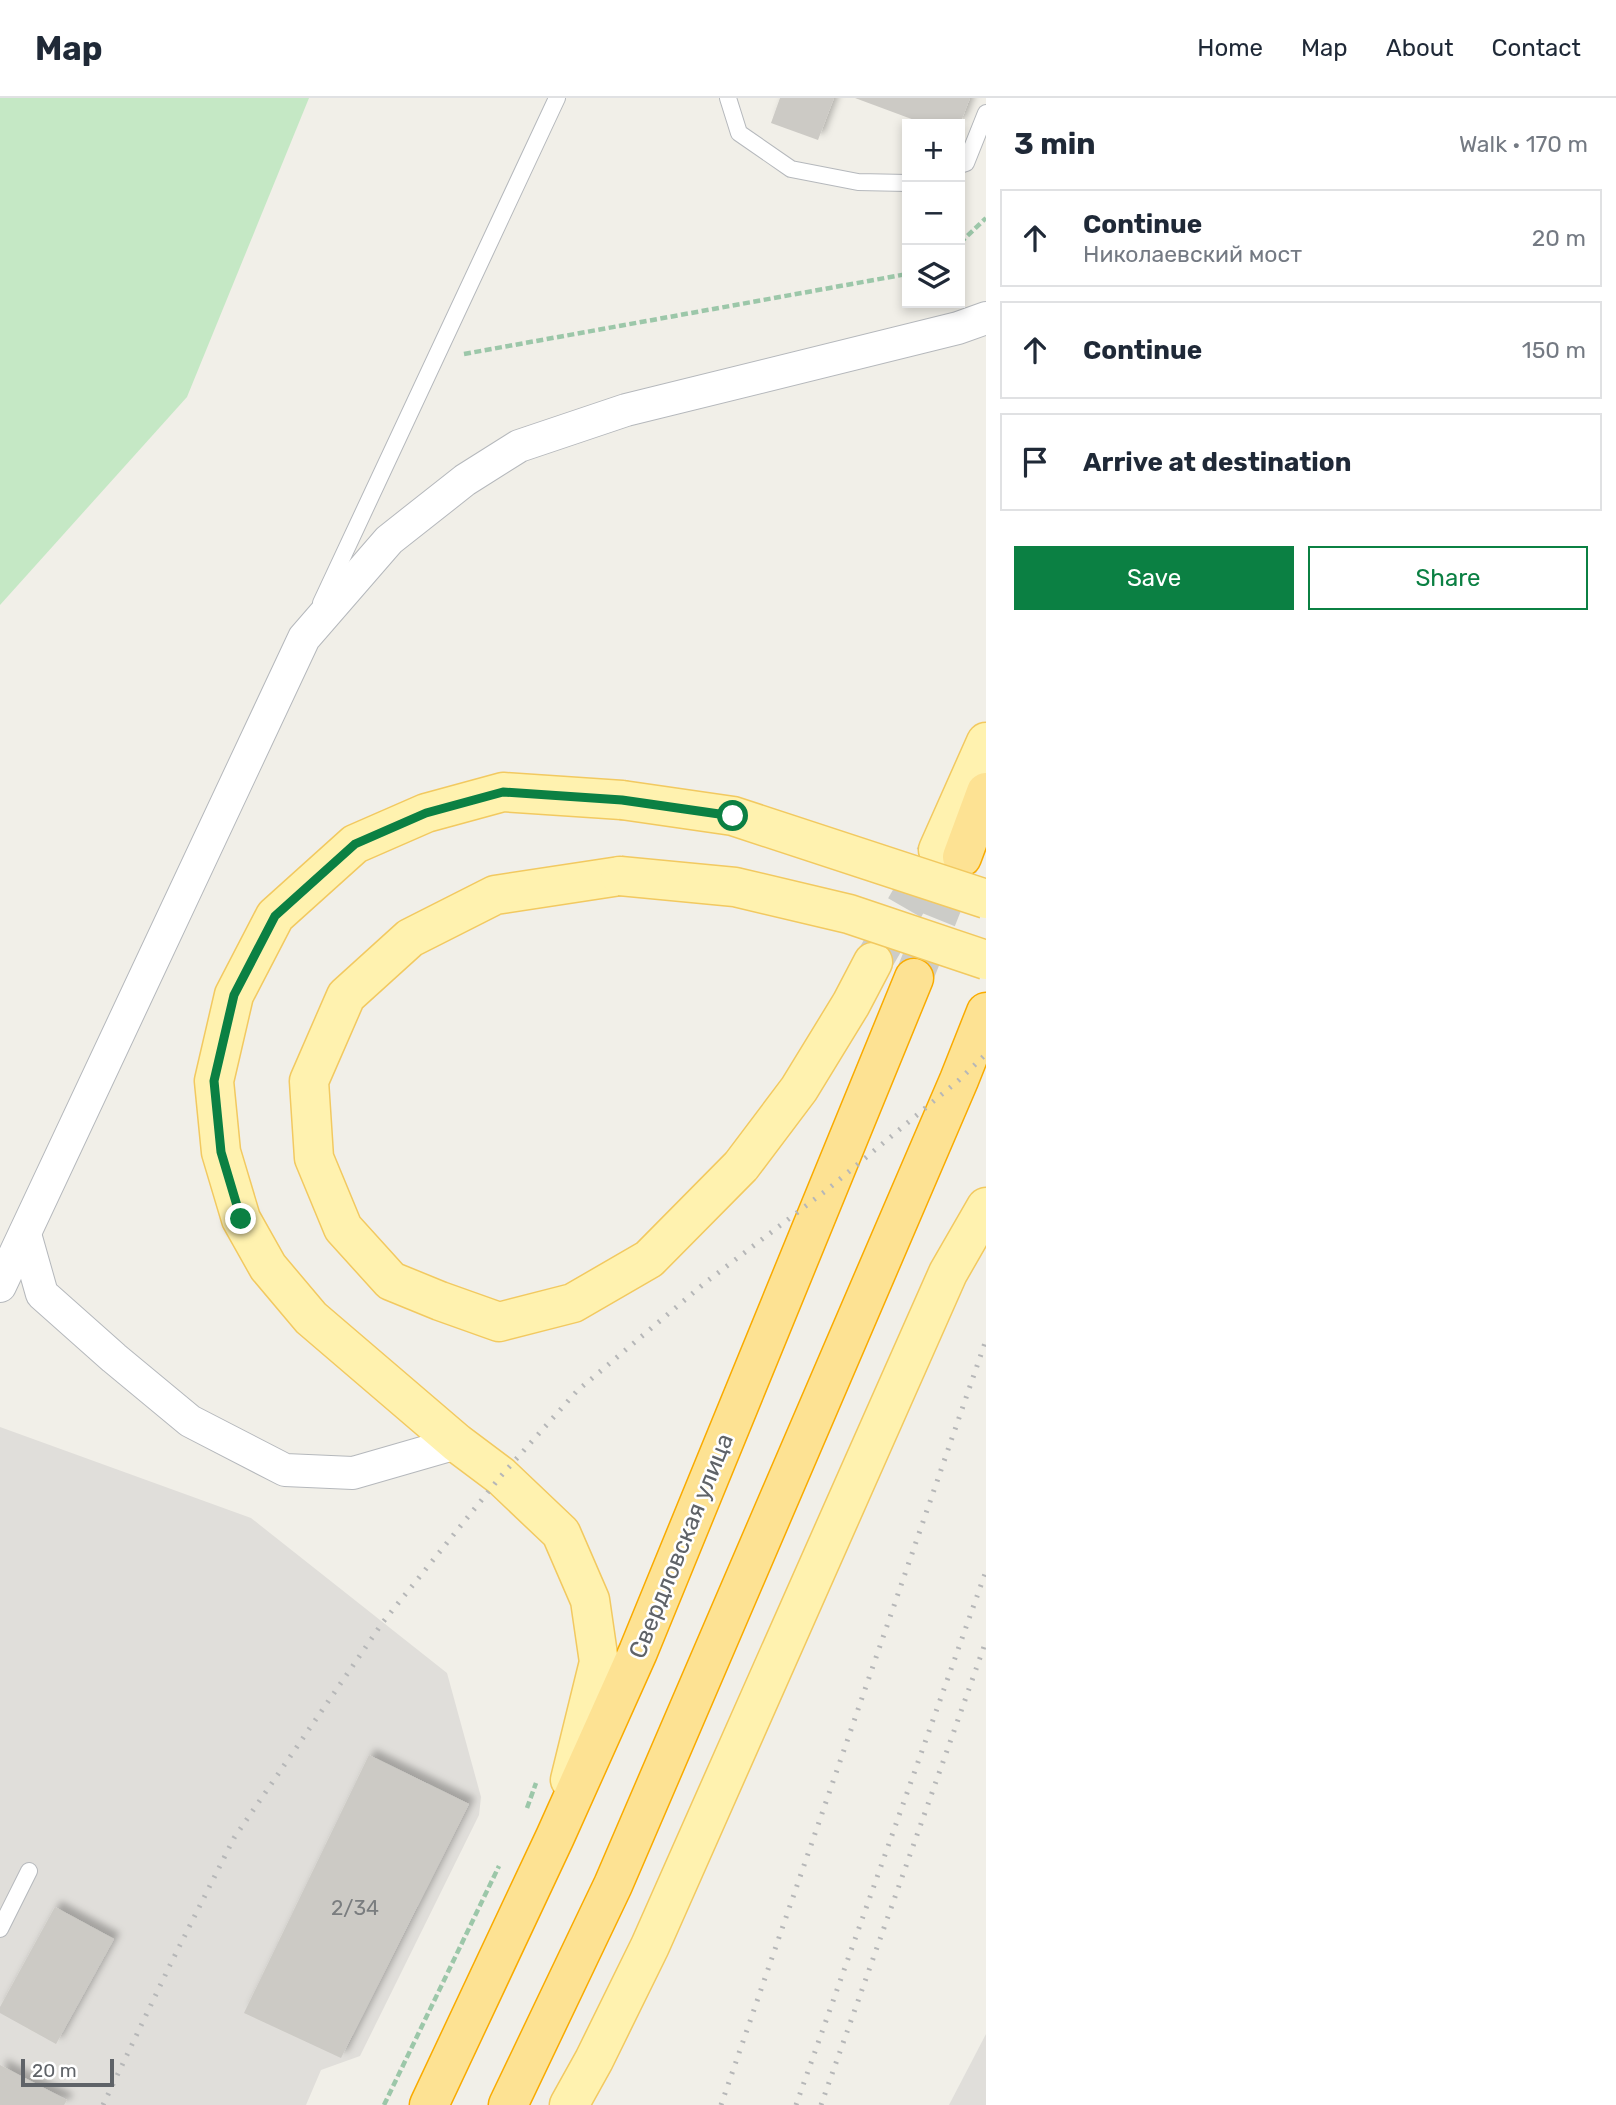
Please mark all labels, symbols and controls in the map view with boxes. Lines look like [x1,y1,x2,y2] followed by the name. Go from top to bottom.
[35,29,103,68] text: Map
[1197,34,1263,62] text: Home
[1301,34,1348,62] text: Map
[1386,34,1454,62] text: About
[1492,34,1581,62] text: Contact
[902,119,965,308] map controls
[902,119,965,182] button: +
[1014,126,1096,162] text: 3 min
[1459,130,1588,158] text: Walk · 170 m
[902,182,965,245] button: −
[1083,209,1202,240] text: Continue
[1016,219,1054,257] icon: ahead
[1532,224,1586,252] text: 20 m
[1083,240,1302,268] text: Николаевский мост
[902,245,965,308] button: layers
[1016,331,1054,369] icon: ahead
[1083,335,1202,366] text: Continue
[1522,336,1586,364] text: 150 m
[1016,443,1054,481] icon: arrive
[1083,447,1351,478] text: Arrive at destination
[1014,546,1294,610] button: Save
[1308,546,1588,610] button: Share
[717,800,748,831] route start
[225,1203,256,1234] route end
[623,1429,739,1663] street label: Свердловская улица
[331,1895,379,1920] house number: 2/34
[21,2056,114,2088] scale bar
[32,2059,77,2082] text: 20 m

